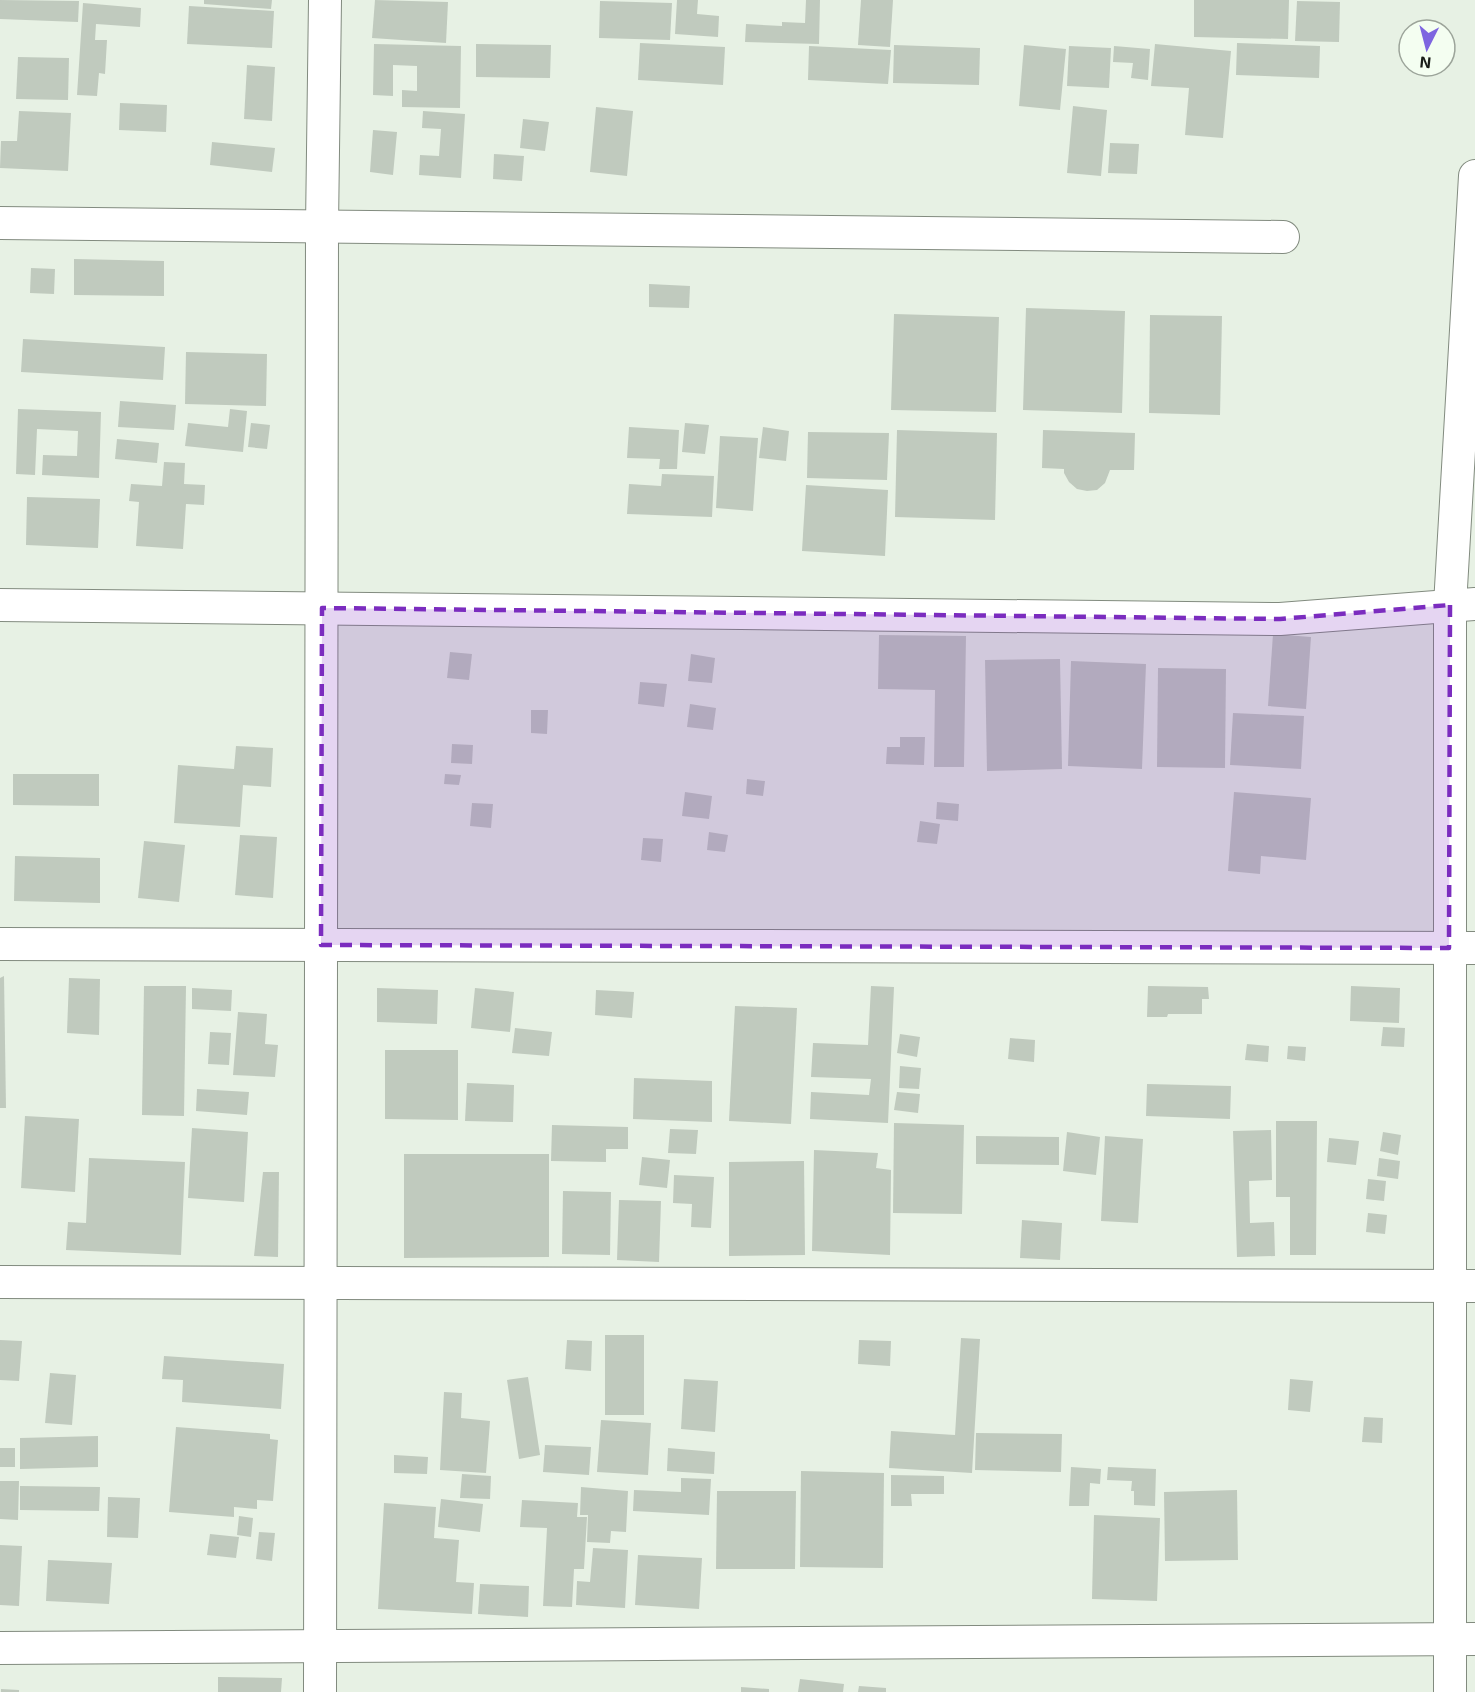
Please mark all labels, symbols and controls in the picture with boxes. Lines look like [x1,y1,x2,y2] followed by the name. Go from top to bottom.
[1397,18,1457,78] north arrow
[1419,53,1432,73] text: N

